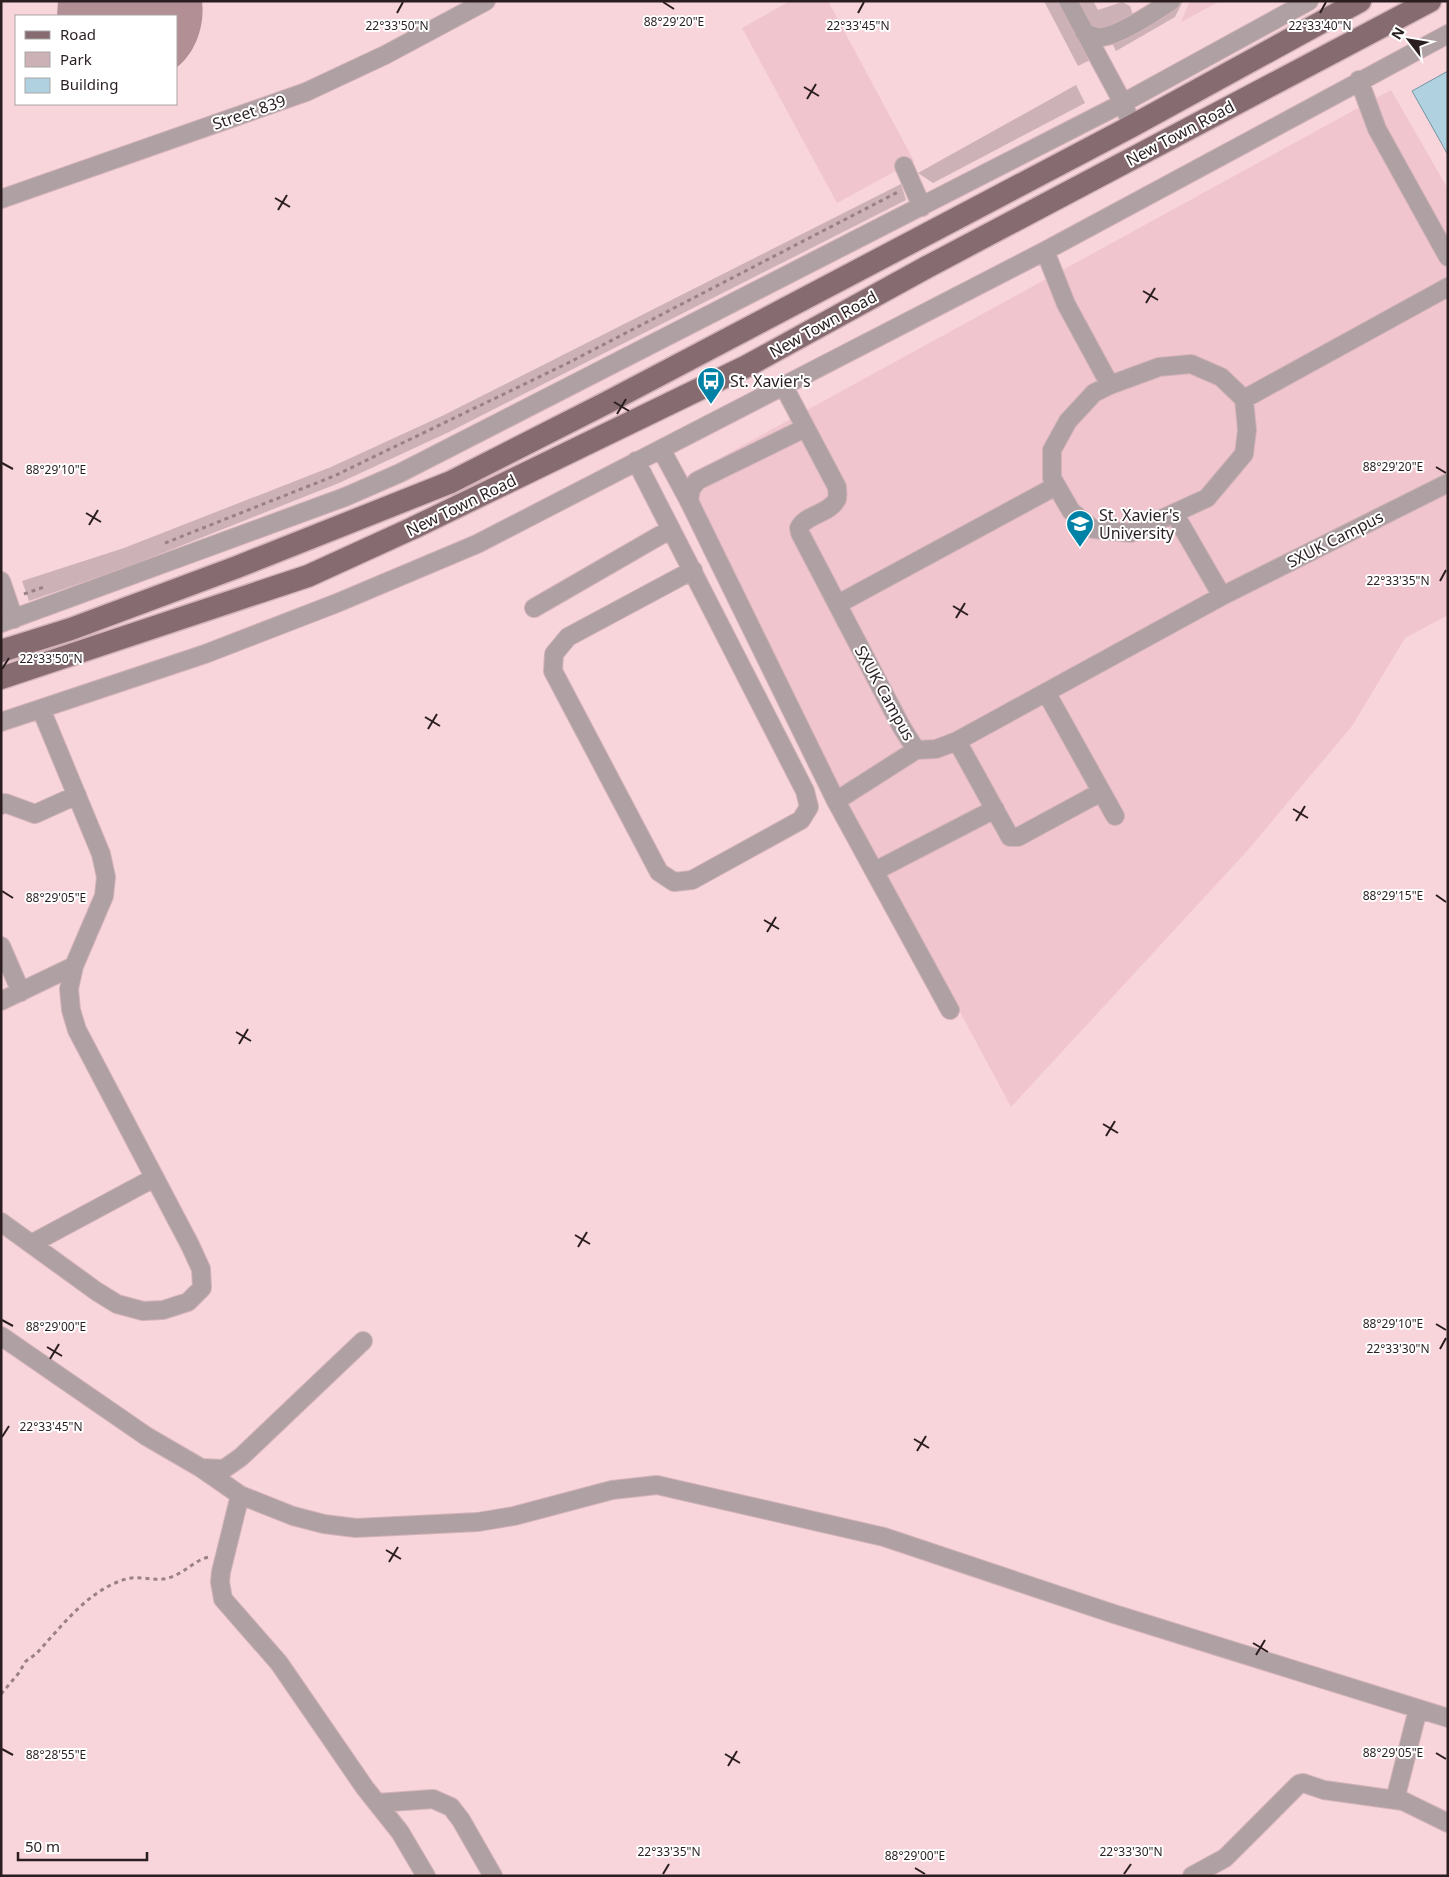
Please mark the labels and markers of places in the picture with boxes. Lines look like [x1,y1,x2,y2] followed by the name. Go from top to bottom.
[696,366,726,405] bus stop icon: St. Xavier's
[730,370,811,392] place label: St. Xavier's
[1099,504,1180,544] place label: St. Xavier's University
[1065,509,1095,548] school or university icon: St. Xavier's University

